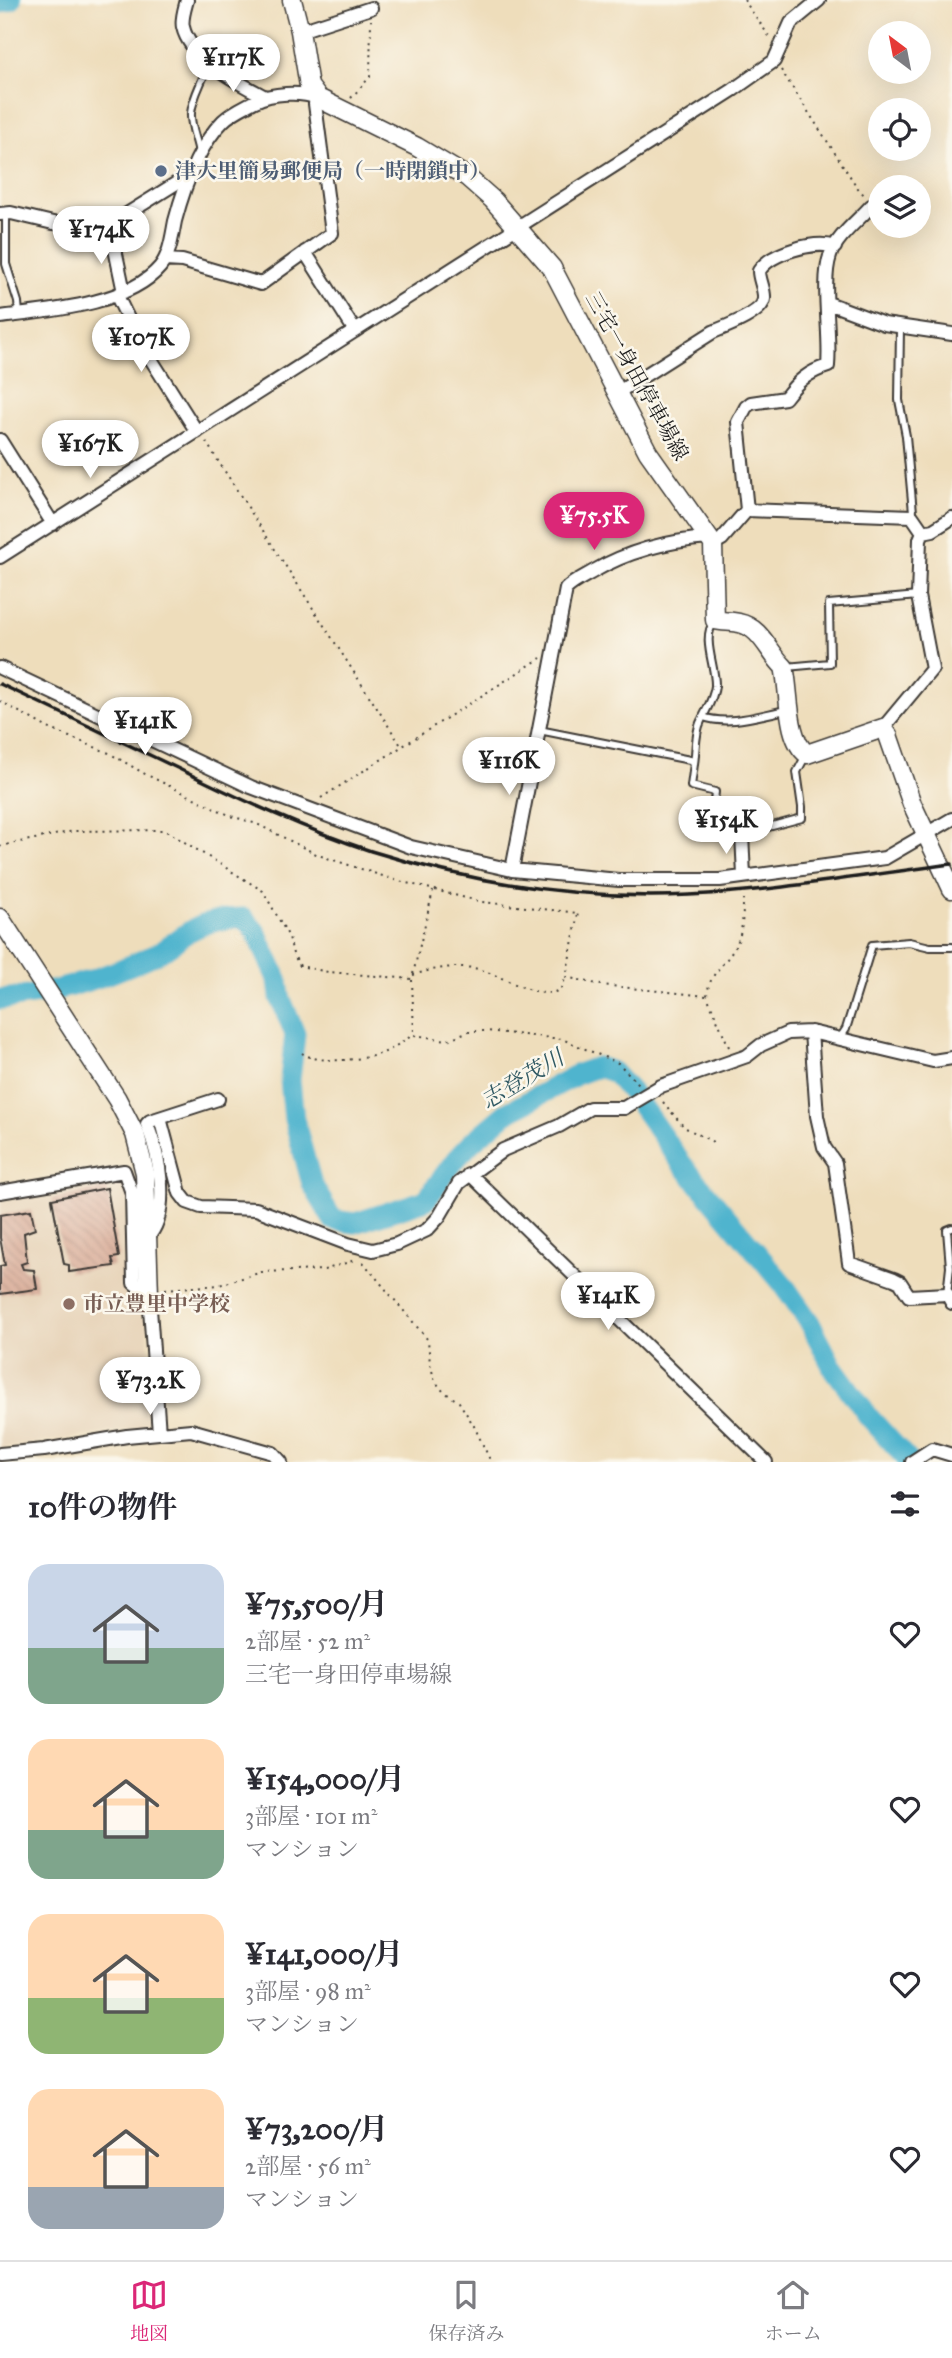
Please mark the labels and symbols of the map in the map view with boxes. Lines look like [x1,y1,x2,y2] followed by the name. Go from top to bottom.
[868,21,931,84] north arrow
[184,34,282,94] pin: ¥117K
[175,158,490,184] place label: 津大里簡易郵便局（一時閉鎖中）
[153,163,169,179] marker: 津大里簡易郵便局（一時閉鎖中）
[52,206,150,266] pin: ¥174K
[580,287,694,465] street label: 三宅一身田停車場線
[92,314,190,374] pin: ¥107K
[41,420,139,480] pin: ¥167K
[537,492,651,552] pin: ¥75.5K
[96,698,194,757] pin: ¥141K
[460,738,558,797] pin: ¥116K
[677,796,775,856] pin: ¥154K
[475,1042,571,1115] water label: 志登茂川
[559,1272,657,1332] pin: ¥141K
[83,1291,230,1317] place label: 市立豊里中学校
[61,1296,77,1312] marker: 市立豊里中学校
[93,1358,207,1417] pin: ¥73.2K

